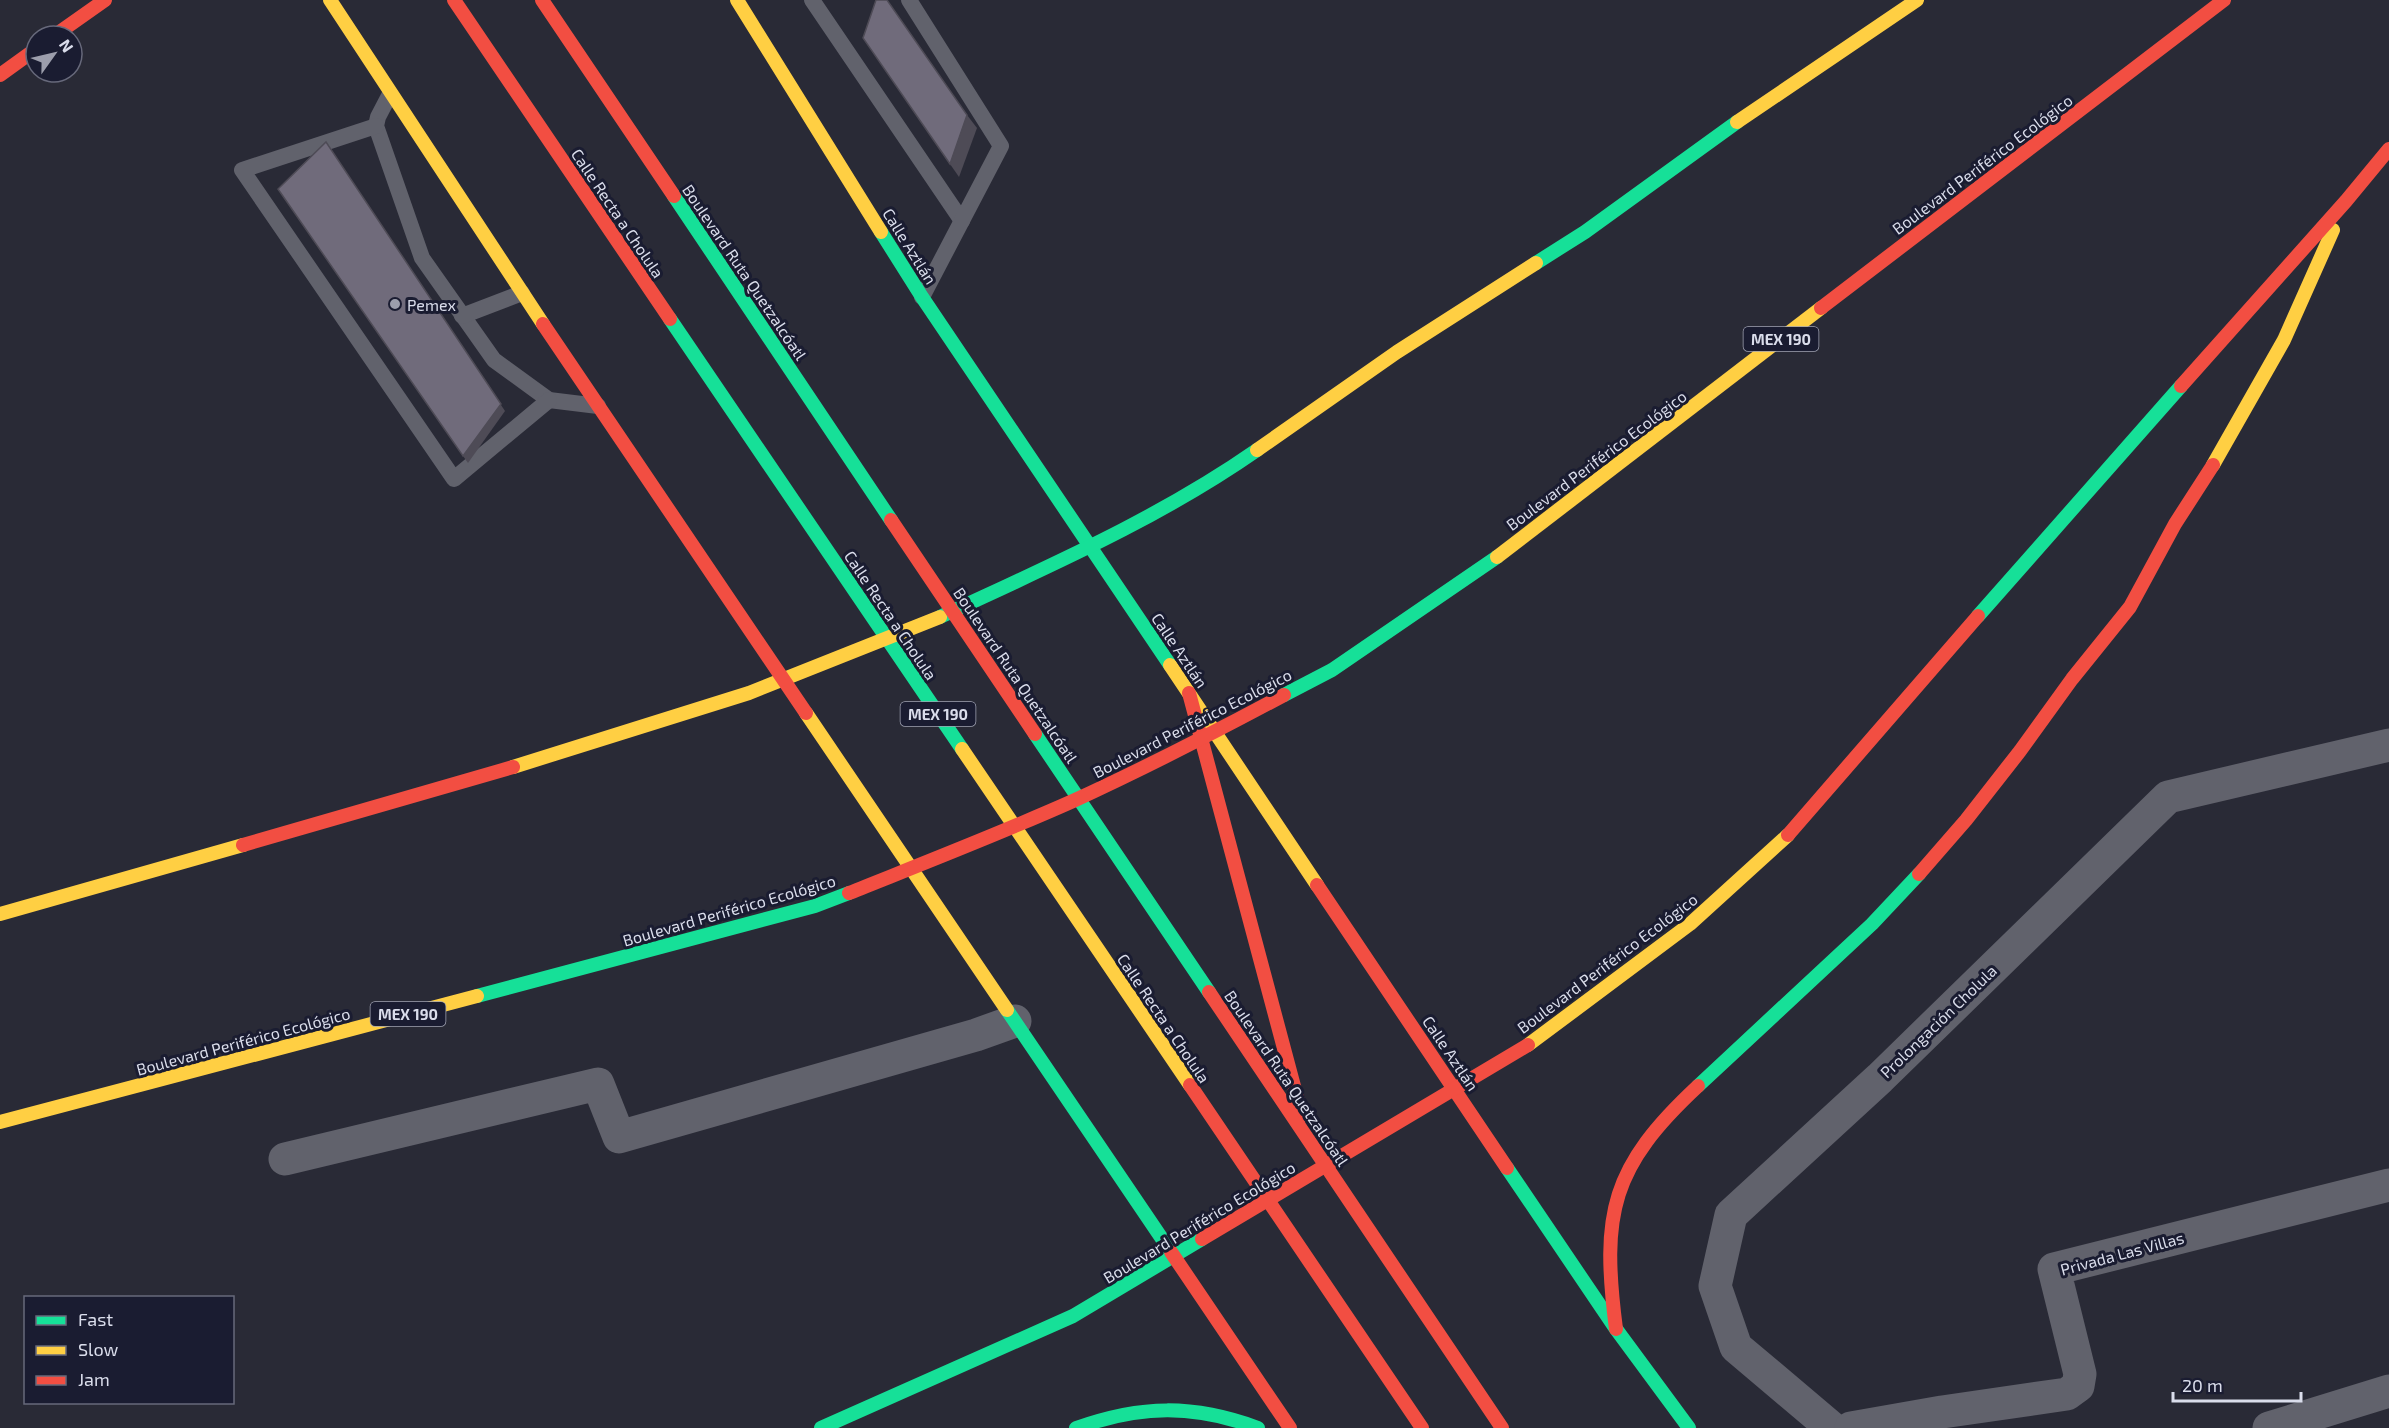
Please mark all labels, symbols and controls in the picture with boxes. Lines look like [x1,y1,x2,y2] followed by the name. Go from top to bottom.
[24,24,84,84] north arrow
[56,35,78,55] text: N
[1888,90,2076,238] street label: Boulevard Periférico Ecológico
[568,145,668,281] street label: Calle Recta a Cholula
[678,181,811,364] street label: Boulevard Ruta Quetzalcóatl
[879,204,941,288] street label: Calle Aztlán
[407,295,457,314] place label: Pemex
[388,297,402,311] marker: Pemex
[1744,327,1818,351] road number: MEX 190
[1502,386,1690,534] street label: Boulevard Periférico Ecológico
[841,547,941,683] street label: Calle Recta a Cholula
[949,584,1082,767] street label: Boulevard Ruta Quetzalcóatl
[1148,609,1212,691] street label: Calle Aztlán
[1089,664,1295,782] street label: Boulevard Periférico Ecológico
[900,702,976,726] road number: MEX 190
[620,870,838,950] street label: Boulevard Periférico Ecológico
[1513,889,1701,1037] street label: Boulevard Periférico Ecológico
[1114,950,1214,1086] street label: Calle Recta a Cholula
[1876,961,2000,1081] street label: Prolongación Cholula
[1220,987,1353,1170] street label: Boulevard Ruta Quetzalcóatl
[370,1002,446,1026] road number: MEX 190
[134,1003,352,1079] street label: Boulevard Periférico Ecológico
[1419,1012,1483,1094] street label: Calle Aztlán
[1100,1157,1298,1287] street label: Boulevard Periférico Ecológico
[2058,1227,2186,1279] street label: Privada Las Villas
[24,1296,234,1404] legend
[78,1308,113,1330] text: Fast
[78,1338,119,1360] text: Slow
[2173,1365,2300,1403] scale bar
[78,1368,110,1390] text: Jam
[2182,1374,2223,1396] text: 20 m

